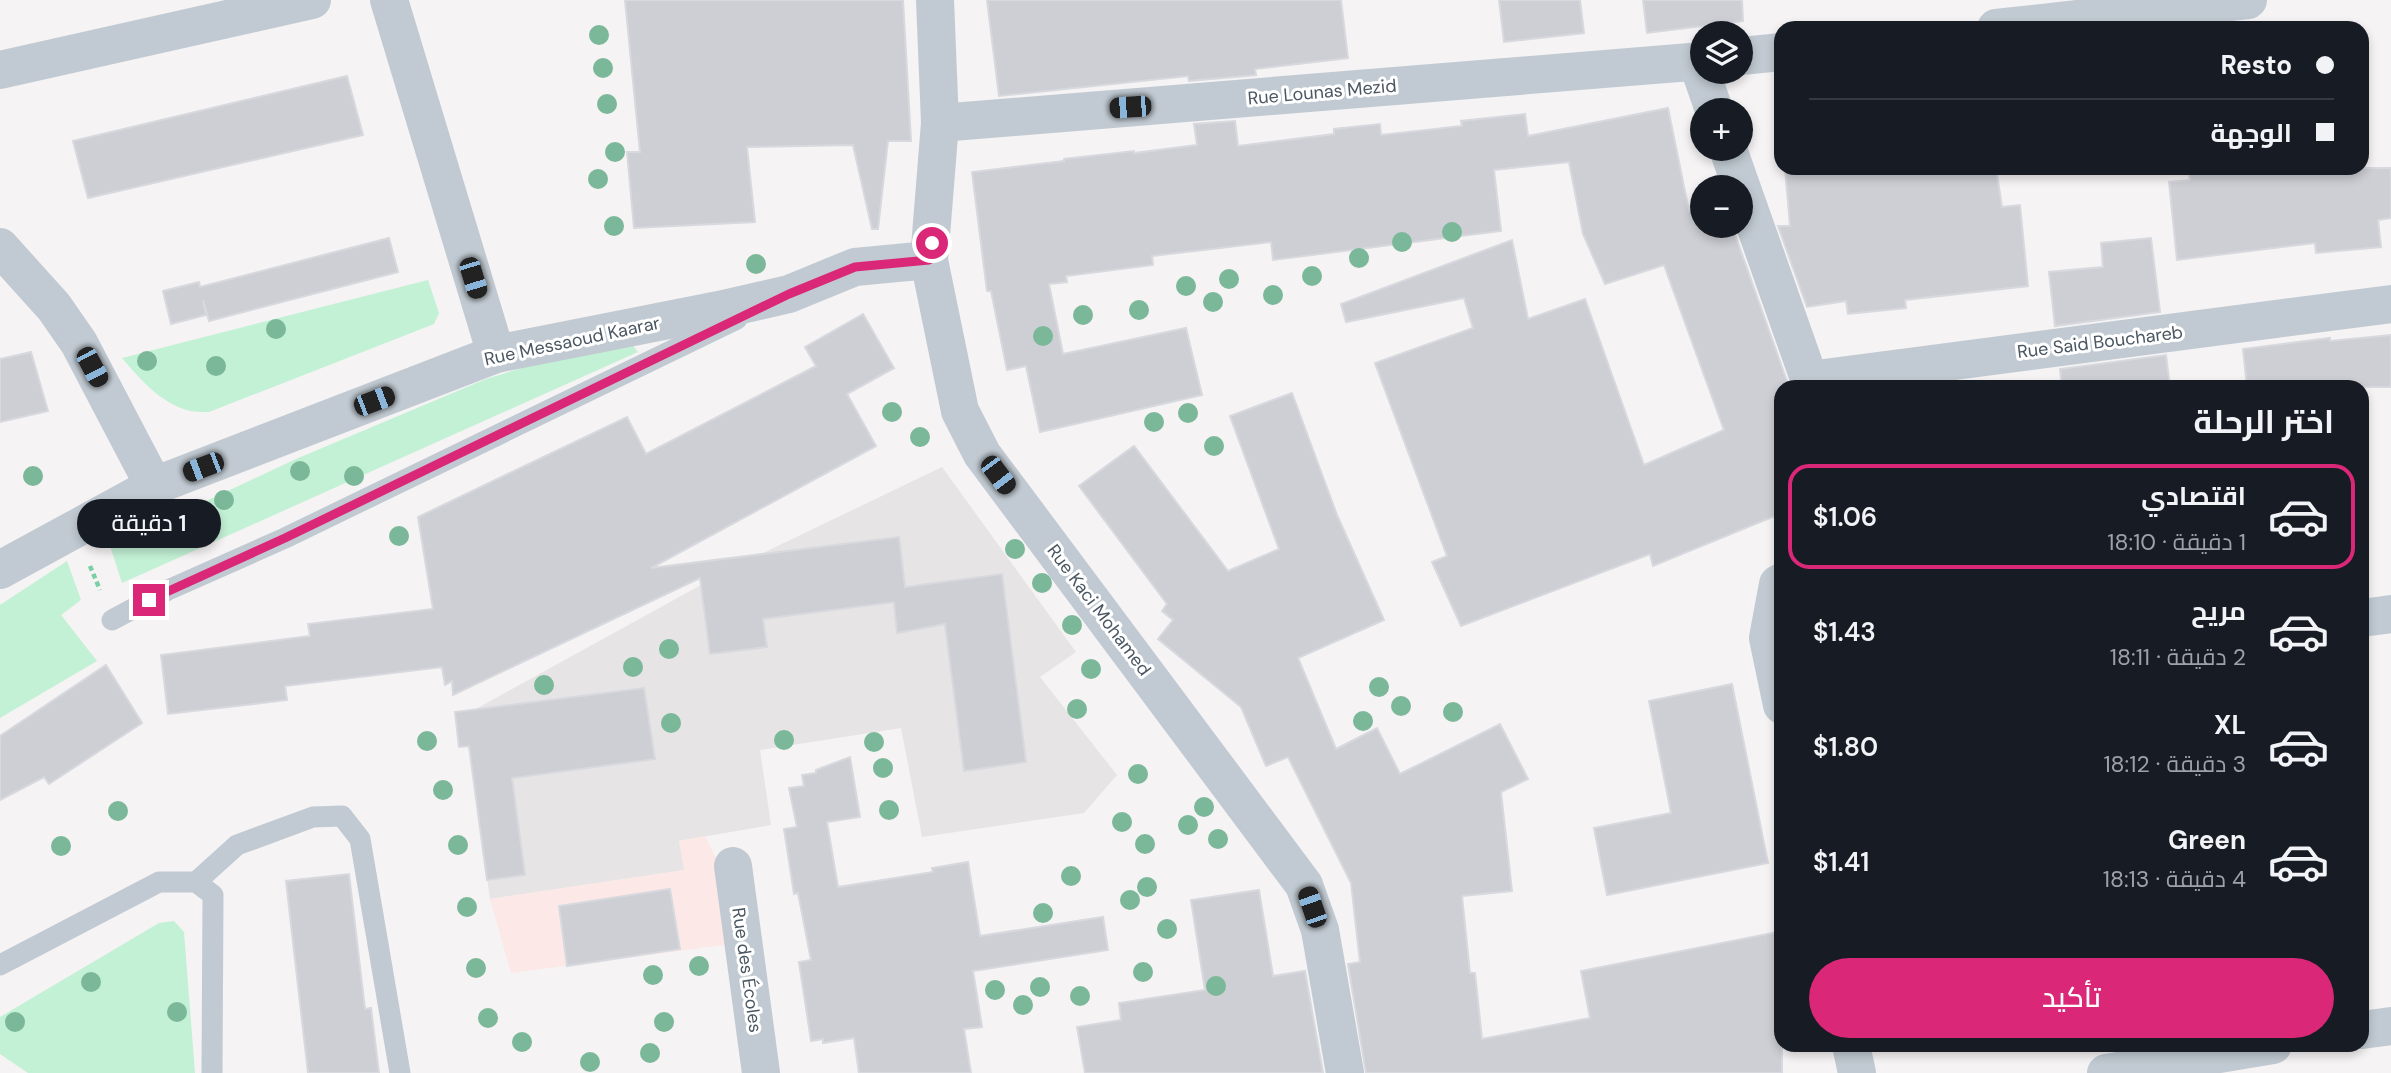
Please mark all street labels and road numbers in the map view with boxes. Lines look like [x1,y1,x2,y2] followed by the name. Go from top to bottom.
[1247,74,1397,110] street label: Rue Lounas Mezid
[482,311,662,371] street label: Rue Messaoud Kaarar
[2016,320,2184,364] street label: Rue Said Bouchareb
[1042,539,1156,681] street label: Rue Kaci Mohamed
[726,906,768,1034] street label: Rue des Écoles

